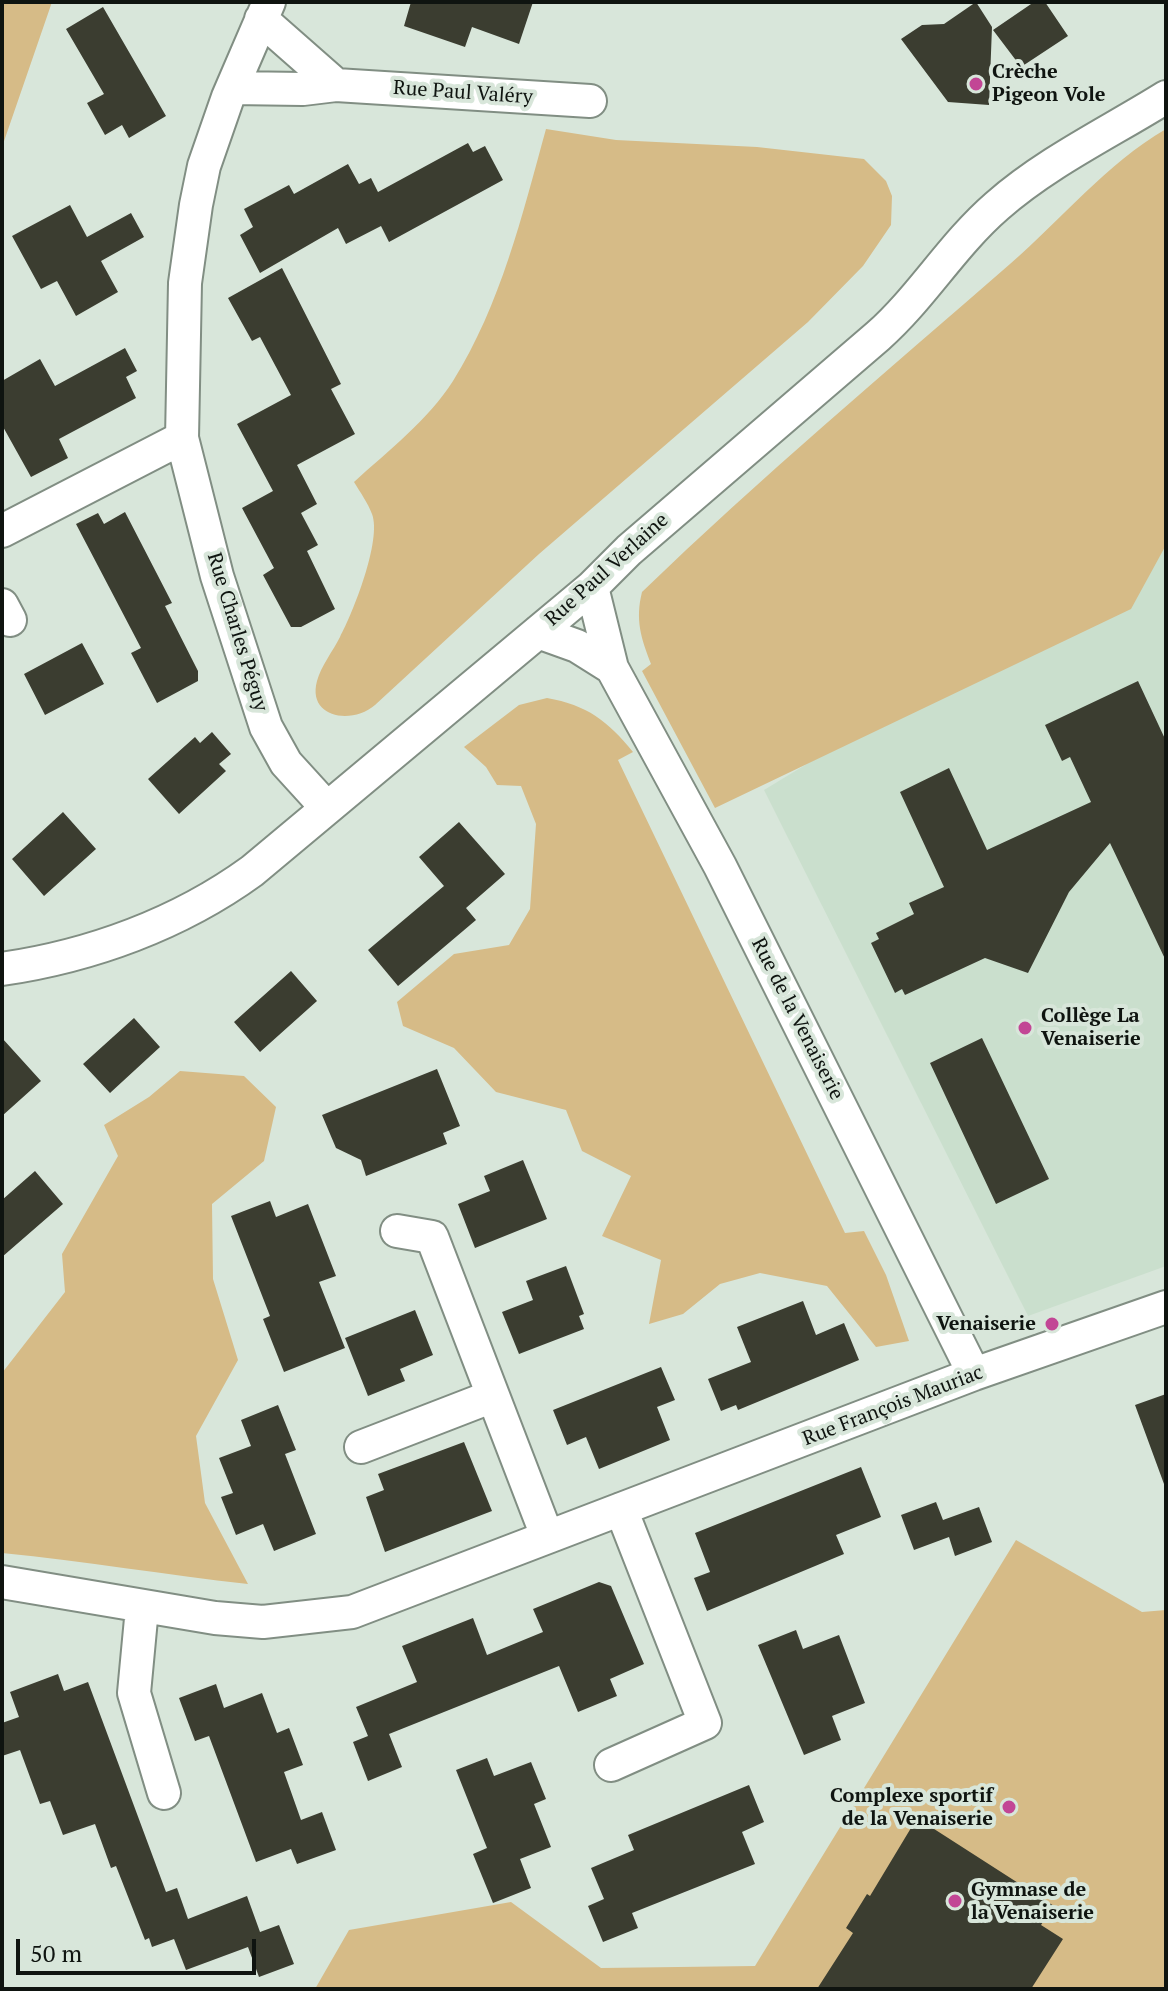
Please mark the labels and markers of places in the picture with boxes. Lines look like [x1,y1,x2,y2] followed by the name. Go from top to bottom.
[992,60,1106,107] place label: Crèche Pigeon Vole
[967,75,985,93] marker: Crèche Pigeon Vole
[1041,1004,1141,1051] place label: Collège La Venaiserie
[1016,1019,1034,1037] marker: Collège La Venaiserie
[936,1312,1036,1336] place label: Venaiserie
[1043,1315,1061,1333] marker: Venaiserie
[830,1784,993,1831] place label: Complexe sportif de la Venaiserie
[1000,1798,1018,1816] marker: Complexe sportif de la Venaiserie
[971,1878,1094,1925] place label: Gymnase de la Venaiserie
[946,1892,964,1910] marker: Gymnase de la Venaiserie

